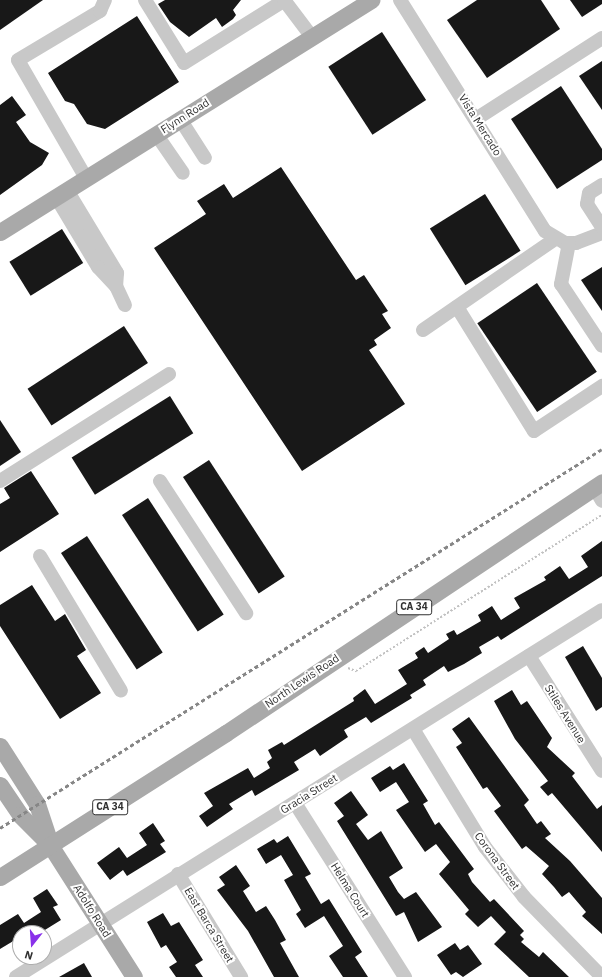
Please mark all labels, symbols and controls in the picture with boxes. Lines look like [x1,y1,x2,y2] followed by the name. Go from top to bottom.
[456,92,504,158] street label: Vista Mercado
[158,96,212,136] street label: Flynn Road
[396,599,432,615] road number: CA 34
[262,651,342,711] street label: North Lewis Road
[542,682,588,746] street label: Stiles Avenue
[278,771,340,817] street label: Gracia Street
[92,799,128,815] road number: CA 34
[472,830,522,892] street label: Corona Street
[328,860,372,920] street label: Helma Court
[70,882,114,940] street label: Adolfo Road
[181,885,237,965] street label: East Barca Street
[12,925,52,965] north arrow
[23,948,35,963] text: N

